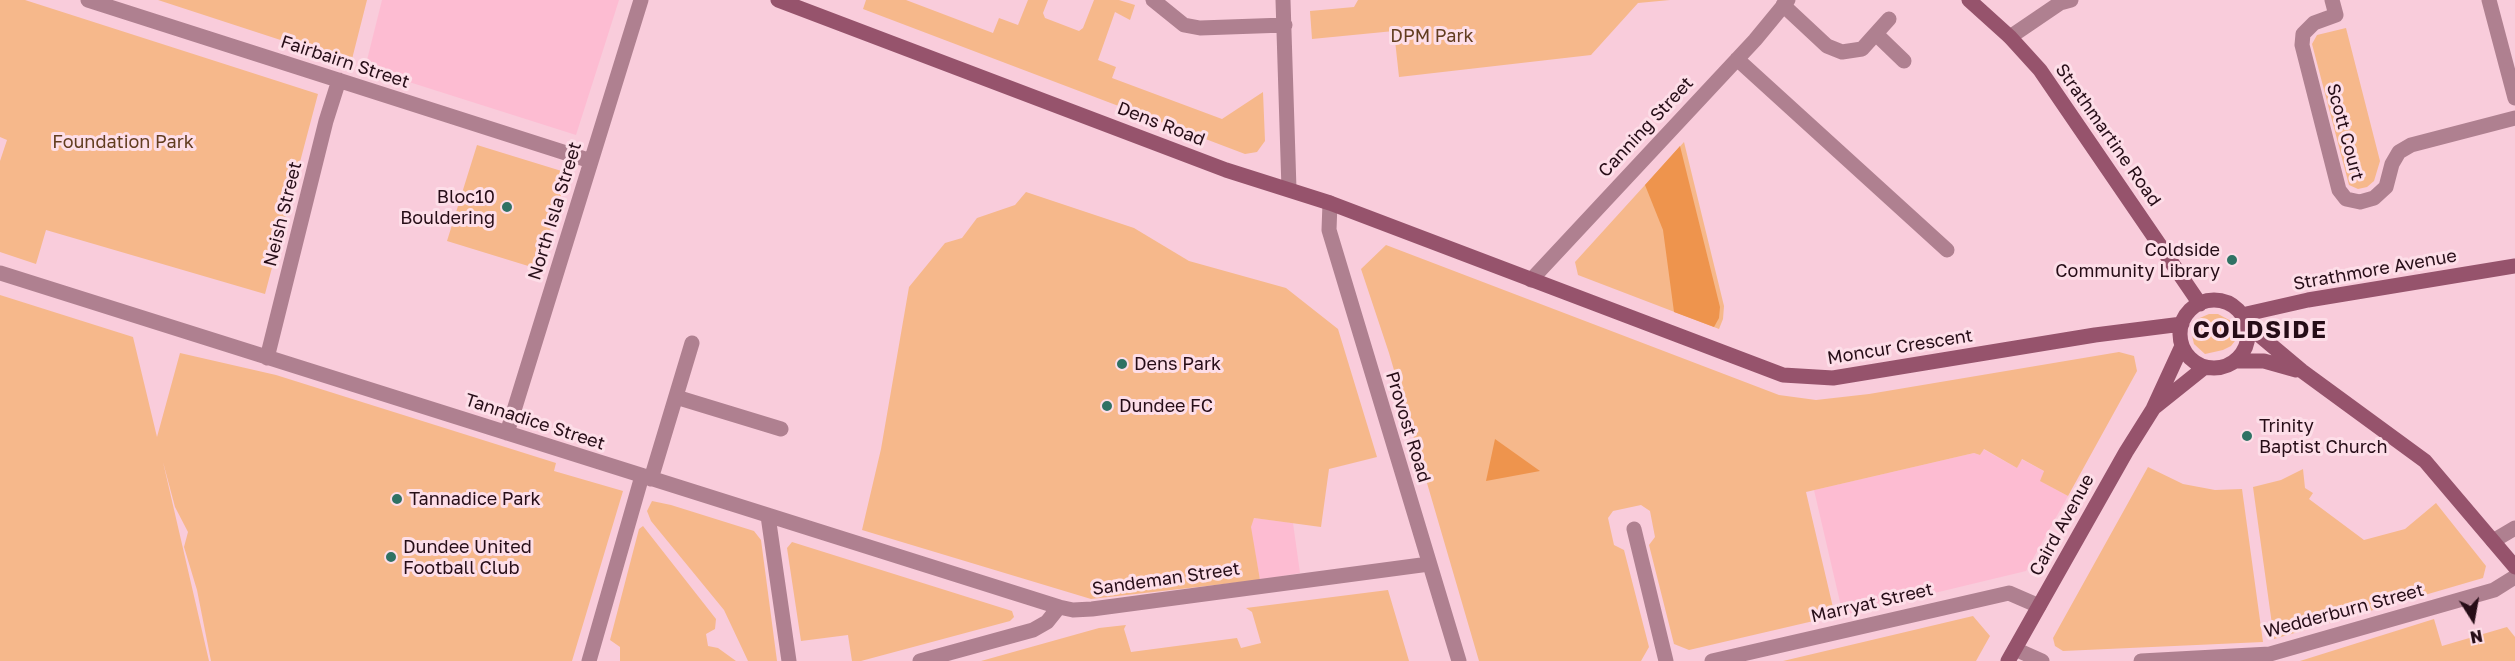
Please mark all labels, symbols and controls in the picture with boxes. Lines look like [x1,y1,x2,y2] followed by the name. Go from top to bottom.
[1390,25,1474,47] park label: DPM Park
[278,31,412,93] street label: Fairbairn Street
[2051,60,2165,210] street label: Strathmartine Road
[1594,72,1698,182] street label: Canning Street
[2322,81,2368,183] street label: Scott Court
[1114,97,1208,151] street label: Dens Road
[52,131,194,153] park label: Foundation Park
[524,139,586,283] street label: North Isla Street
[260,159,306,269] street label: Neish Street
[400,186,495,228] place label: Bloc10 Bouldering
[500,200,514,214] marker: Bloc10 Bouldering
[2055,239,2220,282] place label: Coldside Community Library
[2292,245,2458,295] street label: Strathmore Avenue
[2225,253,2239,267] marker: Coldside Community Library
[2193,316,2327,344] district label: COLDSIDE
[1826,325,1974,369] street label: Moncur Crescent
[1134,353,1221,375] place label: Dens Park
[1115,357,1129,371] marker: Dens Park
[1381,369,1435,485] street label: Provost Road
[462,389,608,455] street label: Tannadice Street
[1119,395,1213,417] place label: Dundee FC
[1100,399,1114,413] marker: Dundee FC
[2259,415,2387,458] place label: Trinity Baptist Church
[2240,429,2254,443] marker: Trinity Baptist Church
[2025,470,2099,580] street label: Caird Avenue
[409,488,541,510] place label: Tannadice Park
[390,492,404,506] marker: Tannadice Park
[403,536,532,578] place label: Dundee United Football Club
[384,550,398,564] marker: Dundee United Football Club
[1091,558,1241,600] street label: Sandeman Street
[1809,578,1935,628] street label: Marryat Street
[2262,579,2426,643] street label: Wedderburn Street
[2443,589,2503,649] north arrow
[2469,626,2484,648] text: N

